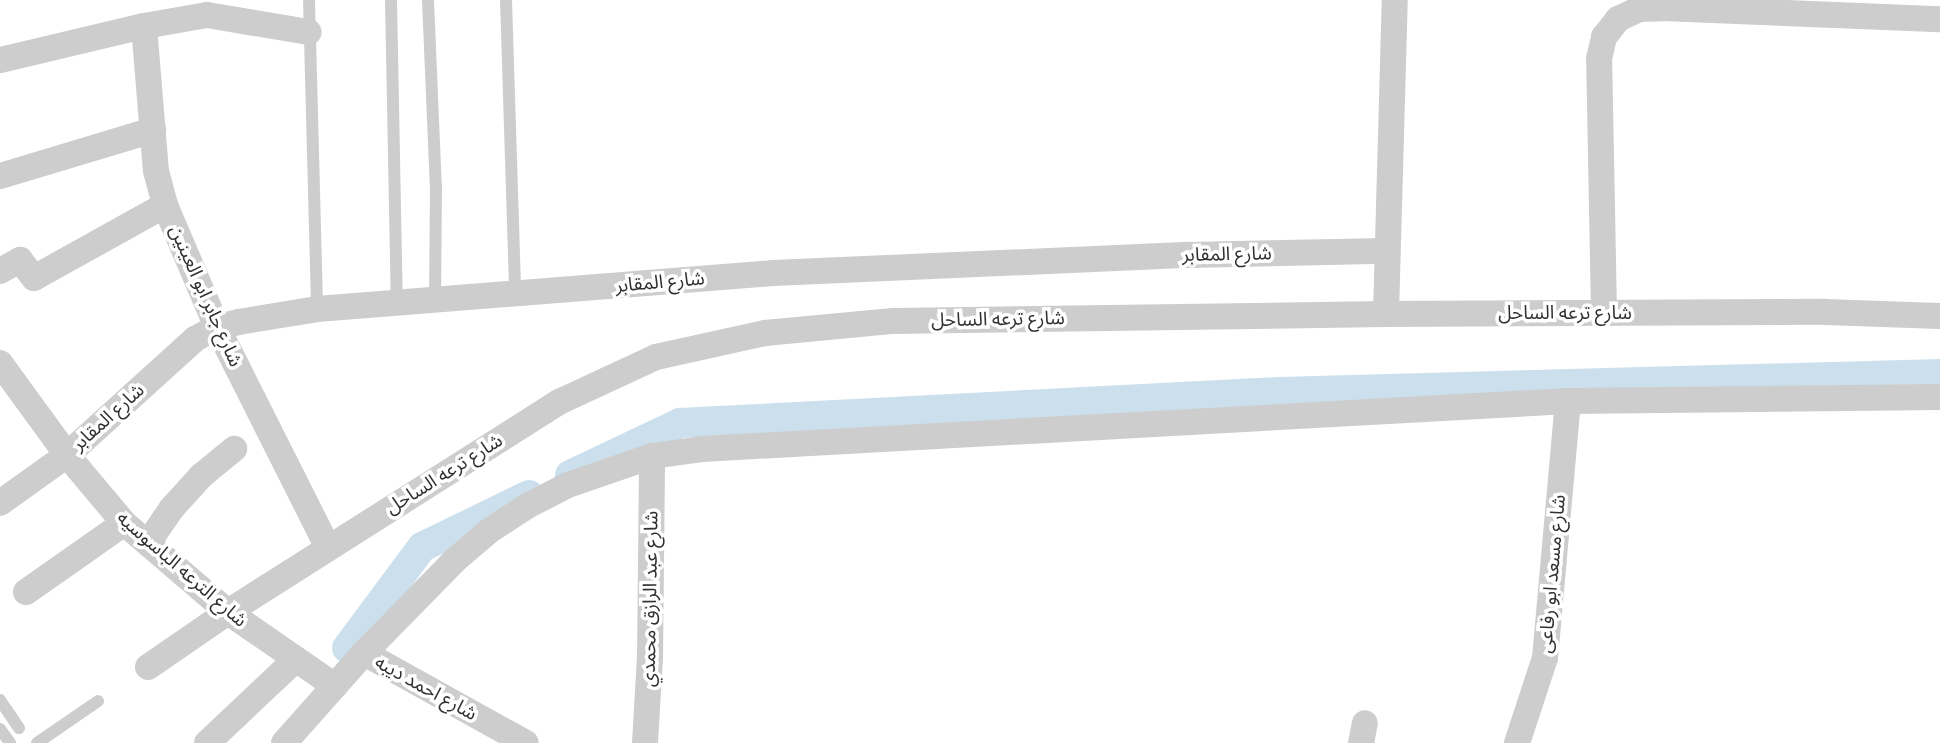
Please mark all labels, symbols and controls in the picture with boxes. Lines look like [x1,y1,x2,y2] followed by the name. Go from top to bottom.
[165,222,247,370] street label: شارع جابر ابو العينين
[1182,242,1272,266] street label: شارع المقابر
[614,267,706,297] street label: شارع المقابر
[1498,302,1632,324] street label: شارع ترعه الساحل
[931,306,1065,332] street label: شارع ترعه الساحل
[67,379,149,455] street label: شارع المقابر
[381,429,507,519] street label: شارع ترعه الساحل
[1534,494,1570,654] street label: شارع مسعد ابو رفاعى
[112,506,252,632] street label: شارع الترعه الباسوسيه
[637,511,663,687] street label: شارع عبد الرازق محمدي
[371,651,481,725] street label: شارع احمد ديبه

